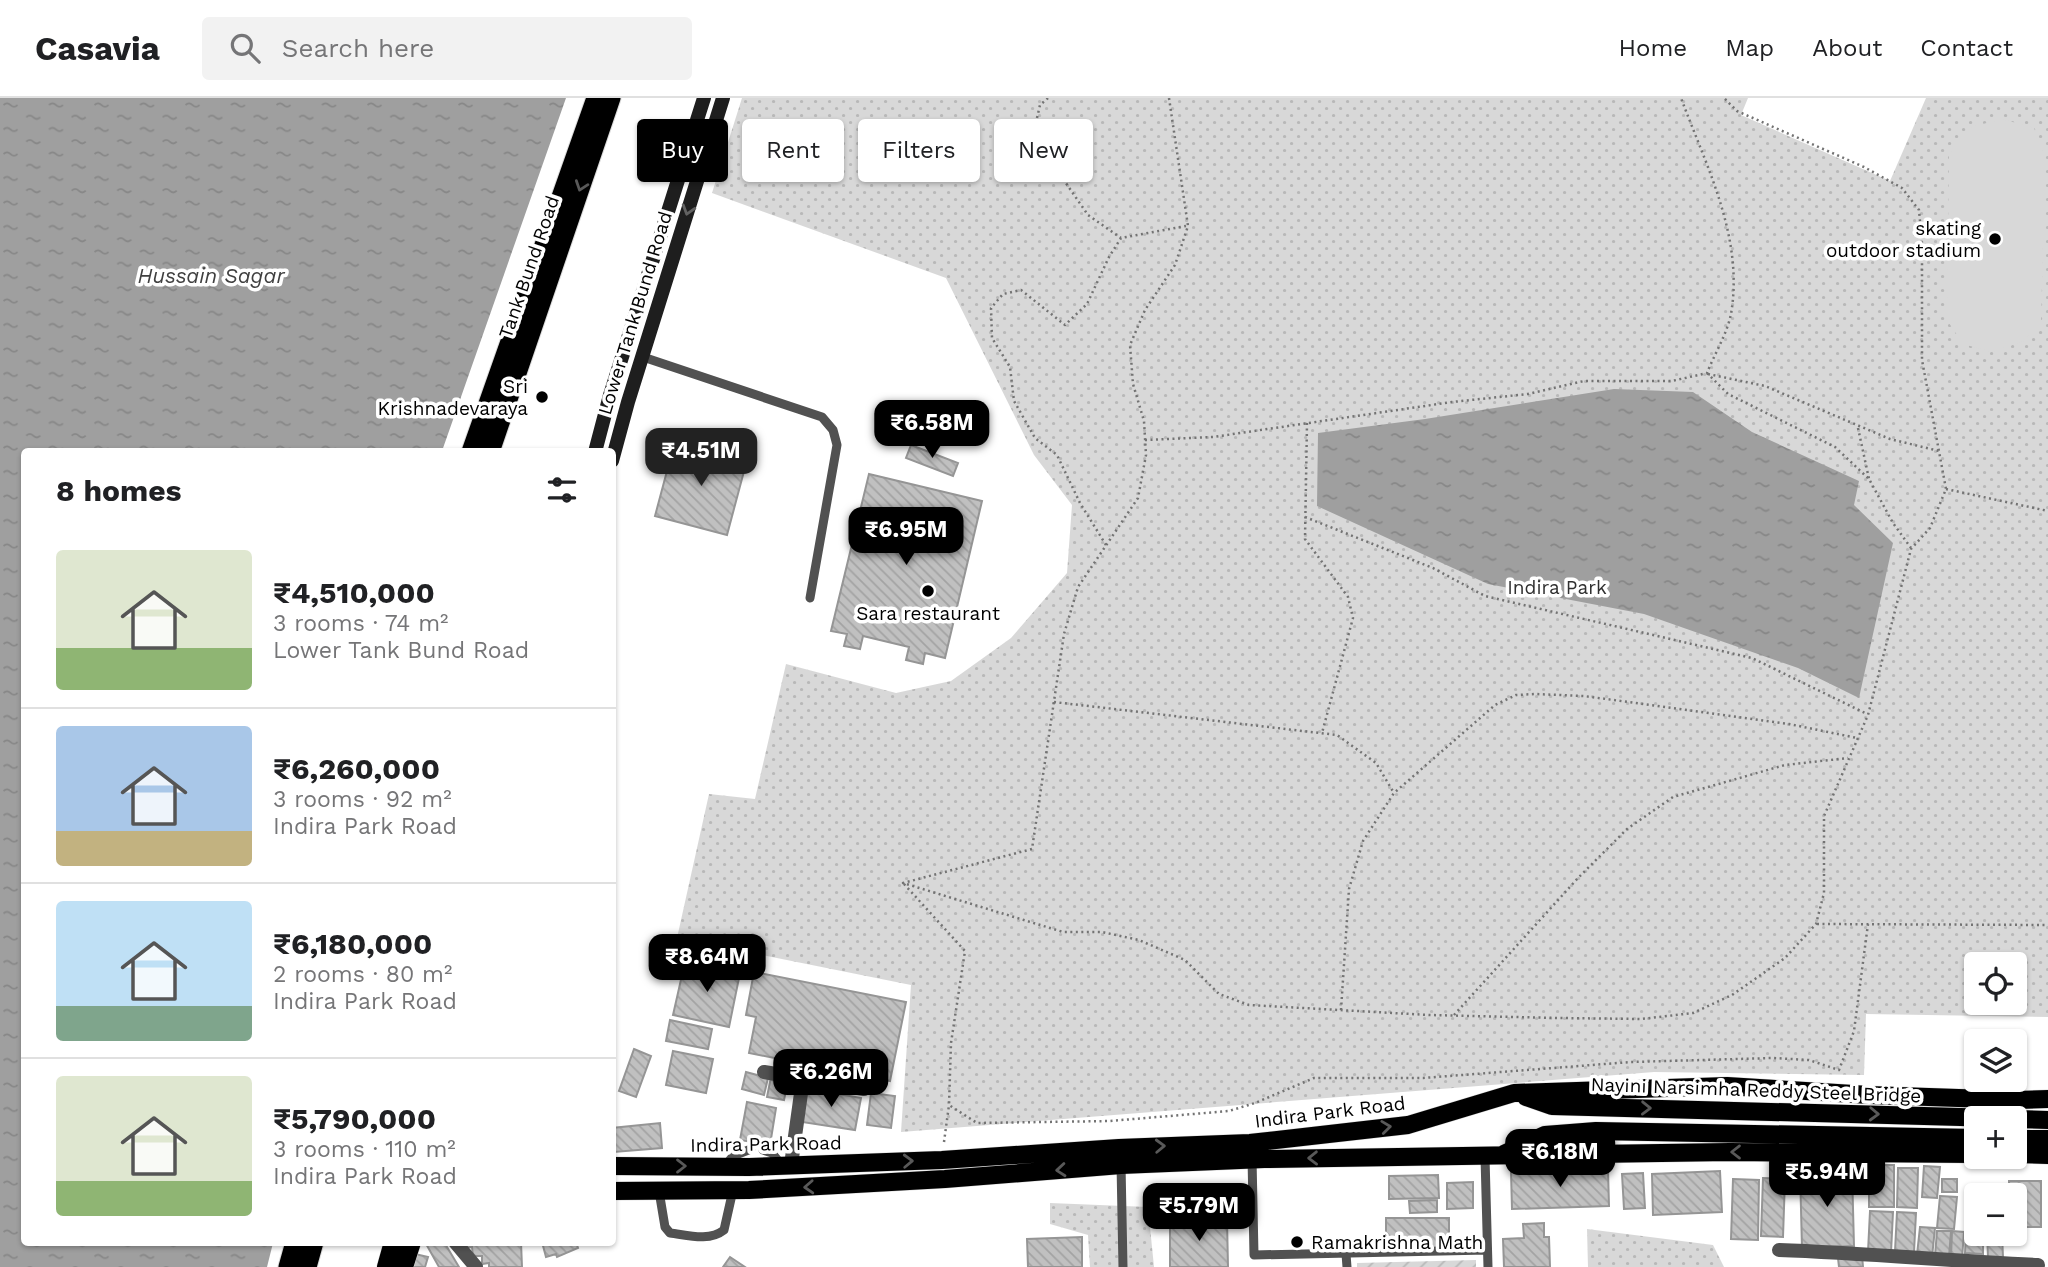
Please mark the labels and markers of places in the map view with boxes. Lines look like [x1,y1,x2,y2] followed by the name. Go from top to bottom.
[1826,217,1982,262] place label: skating outdoor stadium
[1987,231,2003,247] marker: skating outdoor stadium
[377,375,528,420] place label: Sri Krishnadevaraya
[534,389,550,405] marker: Sri Krishnadevaraya
[875,400,989,460] pin: ₹6.58M
[644,428,758,488] pin: ₹4.51M
[849,508,963,567] pin: ₹6.95M
[920,583,936,599] marker: Sara restaurant
[856,602,1000,625] place label: Sara restaurant
[650,934,764,994] pin: ₹8.64M
[774,1049,888,1109] pin: ₹6.26M
[1503,1130,1617,1189] pin: ₹6.18M
[1770,1150,1884,1209] pin: ₹5.94M
[1142,1184,1256,1243] pin: ₹5.79M
[1311,1231,1483,1254] place label: Ramakrishna Math
[1289,1234,1305,1250] marker: Ramakrishna Math

